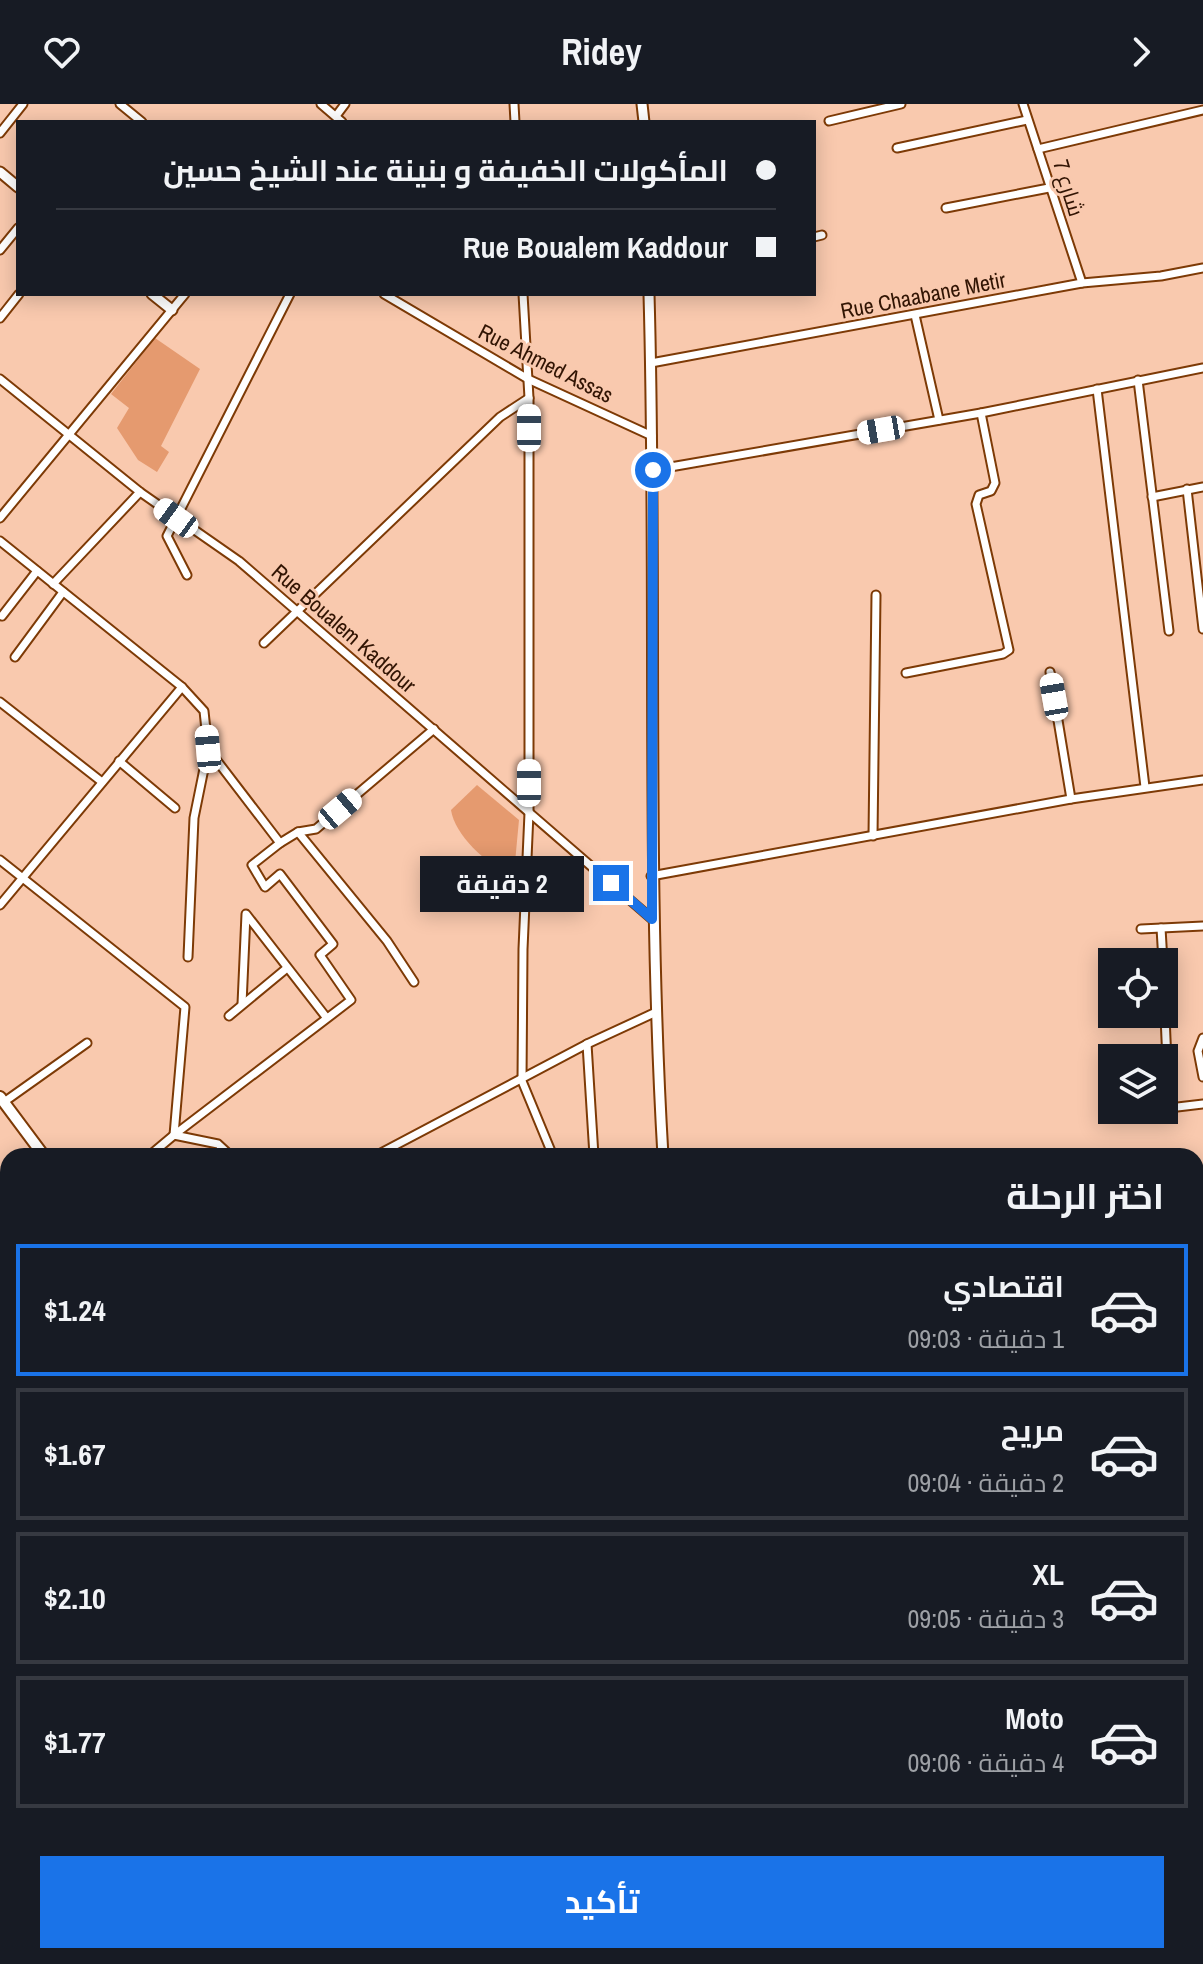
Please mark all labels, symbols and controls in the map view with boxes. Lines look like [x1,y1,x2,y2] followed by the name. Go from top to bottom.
[561,28,642,76] text: Ridey
[40,30,84,74] icon: heart
[1119,30,1163,74] icon: forward
[163,150,728,190] text: المأكولات الخفيفة و بنينة عند الشيخ حسين
[1046,156,1092,220] street label: شارع 7
[463,227,728,267] text: Rue Boualem Kaddour
[838,264,1008,326] street label: Rue Chaabane Metir
[474,316,618,410] street label: Rue Ahmed Assas
[517,404,541,452] car
[855,414,907,446] car
[635,452,671,488] route start
[150,494,202,542] car
[265,557,423,699] street label: Rue Boualem Kaddour
[1038,671,1070,723] car
[194,724,222,774] car
[517,759,541,807] car
[314,784,366,834] car
[419,855,583,911] callout: 2 دقيقة
[593,865,629,901] route end
[456,866,548,901] text: 2 دقيقة
[1098,948,1178,1124] map controls
[1098,948,1178,1028] button: locate
[1098,1044,1178,1124] button: layers
[1006,1172,1164,1220] text: اختر الرحلة
[943,1266,1064,1306] text: اقتصادي
[1088,1274,1160,1346] icon: car
[44,1290,106,1330] text: $1.24
[907,1321,1064,1356] text: 1 دقيقة · 09:03
[1001,1410,1064,1450] text: مريح
[1088,1418,1160,1490] icon: car
[44,1434,106,1474] text: $1.67
[907,1465,1064,1500] text: 2 دقيقة · 09:04
[1033,1554,1064,1594] text: XL
[1088,1562,1160,1634] icon: car
[44,1578,106,1618] text: $2.10
[907,1601,1064,1636] text: 3 دقيقة · 09:05
[1005,1698,1064,1738] text: Moto
[1088,1706,1160,1778] icon: car
[44,1722,106,1762] text: $1.77
[907,1745,1064,1780] text: 4 دقيقة · 09:06
[40,1856,1164,1948] button: تأكيد

